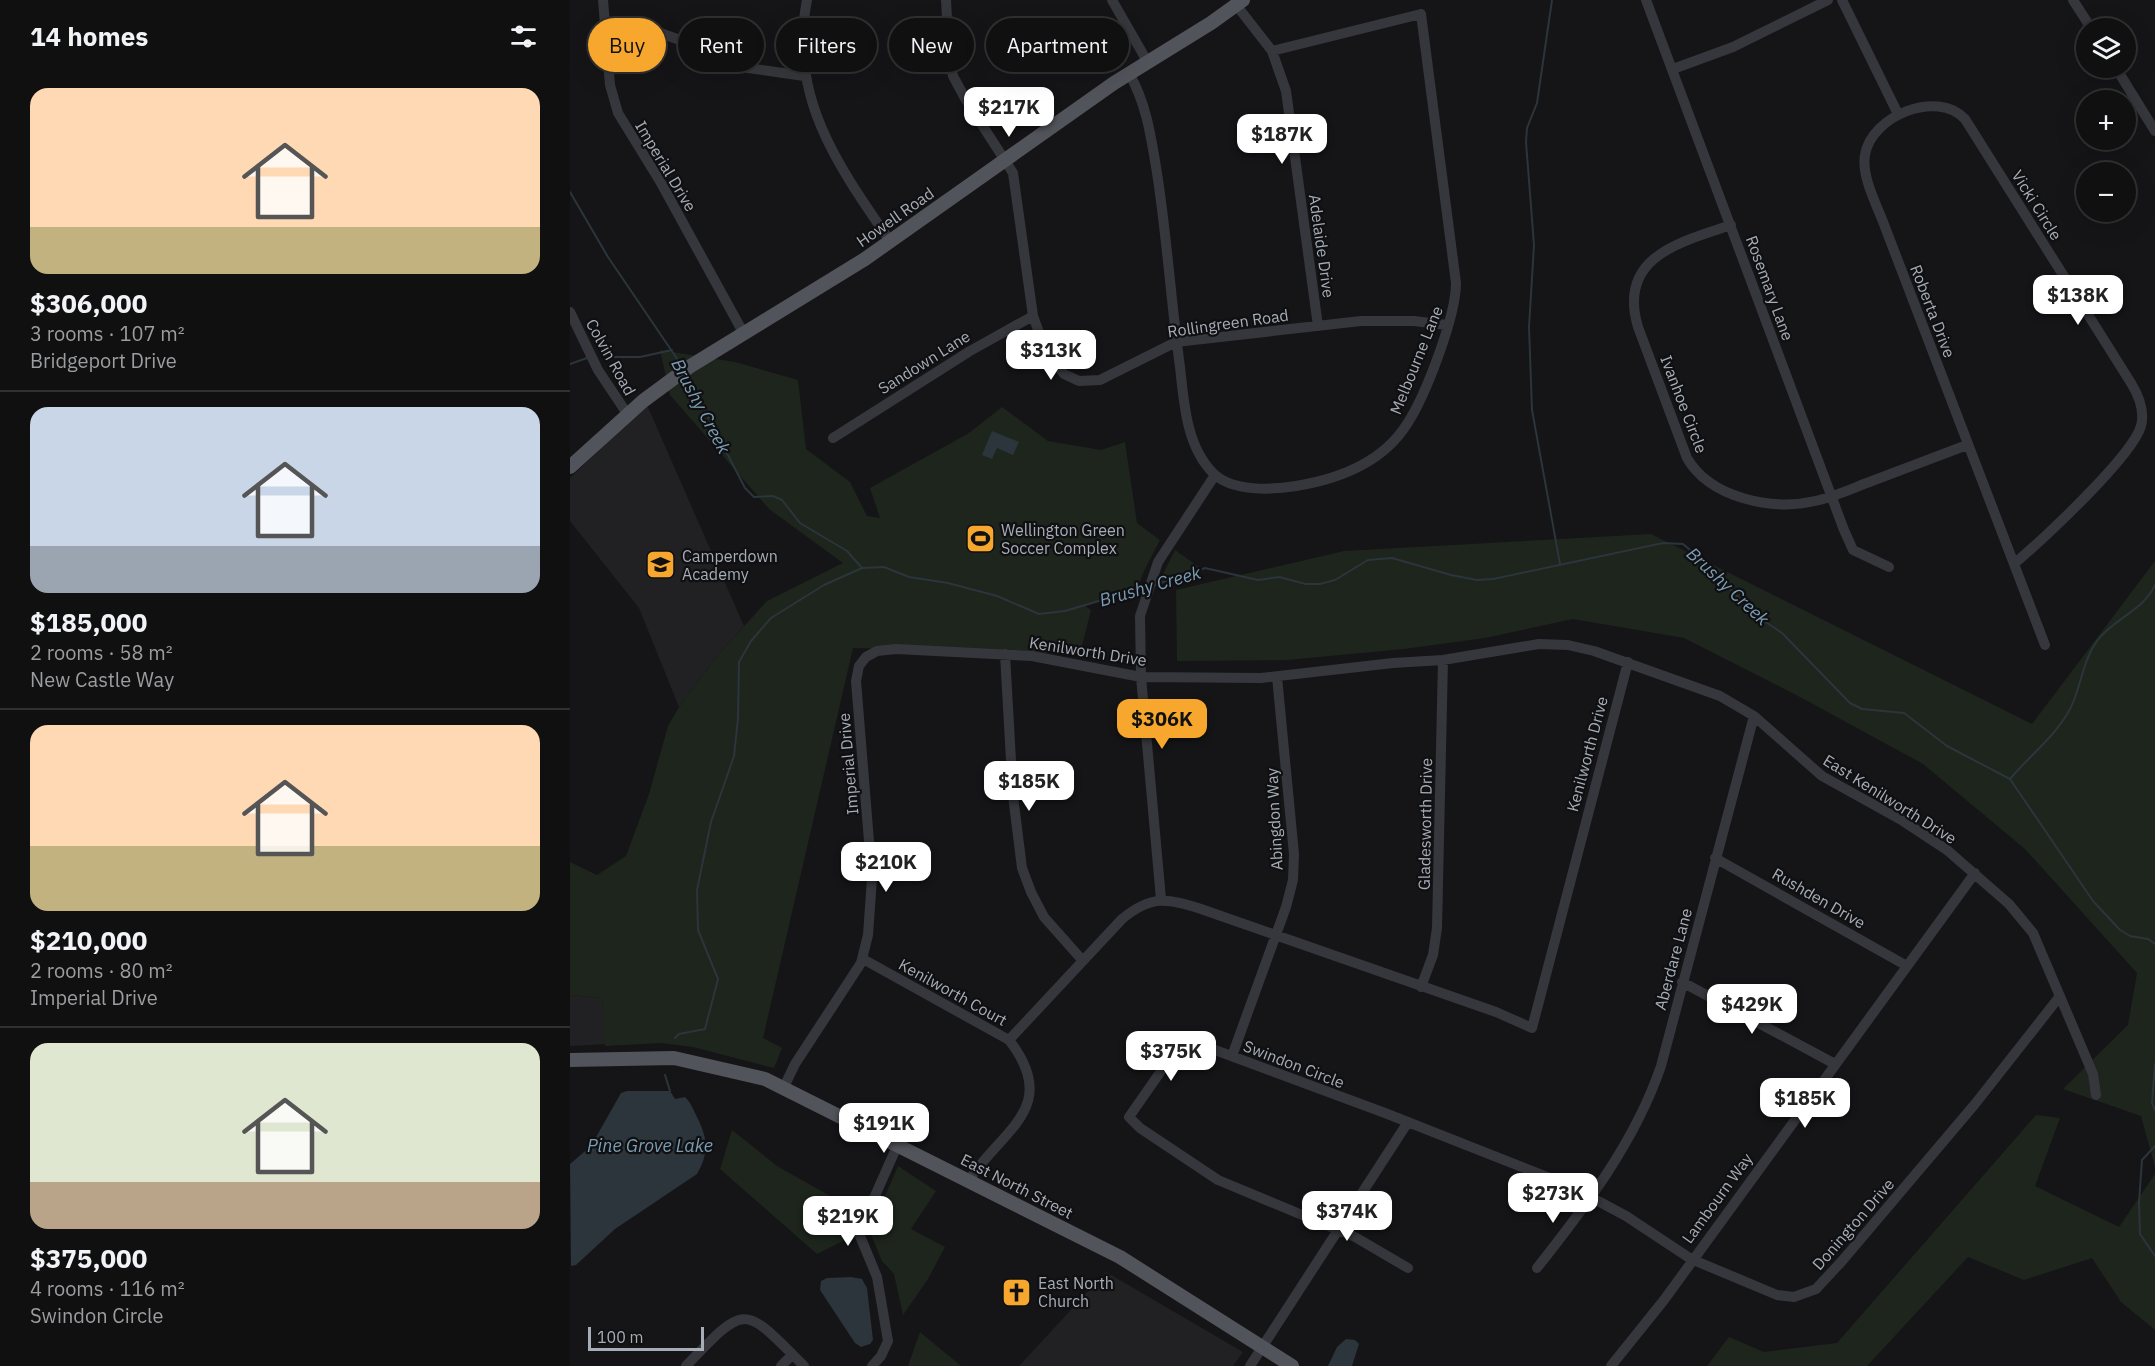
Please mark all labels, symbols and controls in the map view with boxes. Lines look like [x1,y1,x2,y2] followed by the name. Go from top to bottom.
[588,18,666,72] chip: Buy
[678,18,764,72] chip: Rent
[776,18,877,72] chip: Filters
[889,18,974,72] chip: New
[986,18,1129,72] chip: Apartment
[2076,18,2136,222] map controls
[2076,18,2136,78] button: layers
[30,19,148,53] text: 14 homes
[507,20,540,53] icon: filters
[967,87,1051,138] pin: $217K
[2076,90,2136,150] button: +
[978,93,1040,120] text: $217K
[1240,114,1324,165] pin: $187K
[631,117,701,215] street label: Imperial Drive
[1251,120,1313,147] text: $187K
[231,127,339,235] icon: home
[2076,162,2136,222] button: −
[2008,166,2067,244] street label: Vicki Circle
[852,183,938,251] street label: Howell Road
[1305,193,1339,299] street label: Adelaide Drive
[1742,233,1798,343] street label: Rosemary Lane
[1906,262,1960,361] street label: Roberta Drive
[2036,275,2120,326] pin: $138K
[2047,281,2109,308] text: $138K
[30,286,147,320] text: $306,000
[1385,303,1447,417] street label: Melbourne Lane
[1166,305,1290,341] street label: Rollingreen Road
[582,315,640,399] street label: Colvin Road
[30,320,185,347] text: 3 rooms · 107 m²
[874,326,974,398] street label: Sandown Lane
[1009,330,1093,381] pin: $313K
[1020,336,1082,363] text: $313K
[30,347,177,374] text: Bridgeport Drive
[1656,352,1712,456] street label: Ivanhoe Circle
[666,354,736,458] water label: Brushy Creek
[231,446,339,554] icon: home
[1001,520,1125,558] place label: Wellington Green Soccer Complex
[964,523,996,555] sports icon: Wellington Green Soccer Complex
[1682,542,1775,630] water label: Brushy Creek
[682,546,778,584] place label: Camperdown Academy
[645,549,677,581] school or university icon: Camperdown Academy
[1097,560,1204,611] water label: Brushy Creek
[30,605,147,639] text: $185,000
[1028,632,1148,670] street label: Kenilworth Drive
[30,639,173,666] text: 2 rooms · 58 m²
[30,666,174,693] text: New Castle Way
[1562,694,1612,814] street label: Kenilworth Drive
[1120,699,1204,750] pin: $306K
[1131,705,1193,732] text: $306K
[834,712,862,816] street label: Imperial Drive
[1820,750,1961,848] street label: East Kenilworth Drive
[1414,757,1436,890] street label: Gladesworth Drive
[987,761,1071,812] pin: $185K
[231,764,339,872] icon: home
[998,767,1060,794] text: $185K
[1261,767,1287,871] street label: Abingdon Way
[844,842,928,893] pin: $210K
[855,848,917,875] text: $210K
[1769,863,1869,933] street label: Rushden Drive
[1650,906,1696,1012] street label: Aberdare Lane
[30,923,147,957] text: $210,000
[895,954,1011,1030] street label: Kenilworth Court
[30,957,173,984] text: 2 rooms · 80 m²
[30,984,158,1011] text: Imperial Drive
[1710,984,1794,1035] pin: $429K
[1721,990,1783,1017] text: $429K
[1129,1031,1213,1082] pin: $375K
[1241,1036,1348,1093] street label: Swindon Circle
[1140,1037,1202,1064] text: $375K
[1763,1078,1847,1129] pin: $185K
[231,1082,339,1190] icon: home
[1774,1084,1836,1111] text: $185K
[842,1103,926,1154] pin: $191K
[853,1109,915,1136] text: $191K
[587,1134,713,1157] water label: Pine Grove Lake
[957,1149,1077,1223] street label: East North Street
[1677,1149,1757,1247] street label: Lambourn Way
[1511,1173,1595,1224] pin: $273K
[1808,1174,1898,1274] street label: Donington Drive
[1522,1179,1584,1206] text: $273K
[1305,1191,1389,1242] pin: $374K
[806,1196,890,1247] pin: $219K
[1316,1197,1378,1224] text: $374K
[817,1202,879,1229] text: $219K
[30,1241,147,1275] text: $375,000
[1038,1273,1114,1311] place label: East North Church
[30,1275,185,1302] text: 4 rooms · 116 m²
[1001,1276,1033,1308] church icon: East North Church
[30,1302,163,1329] text: Swindon Circle
[588,1324,704,1352] scale bar
[597,1327,644,1347] text: 100 m

